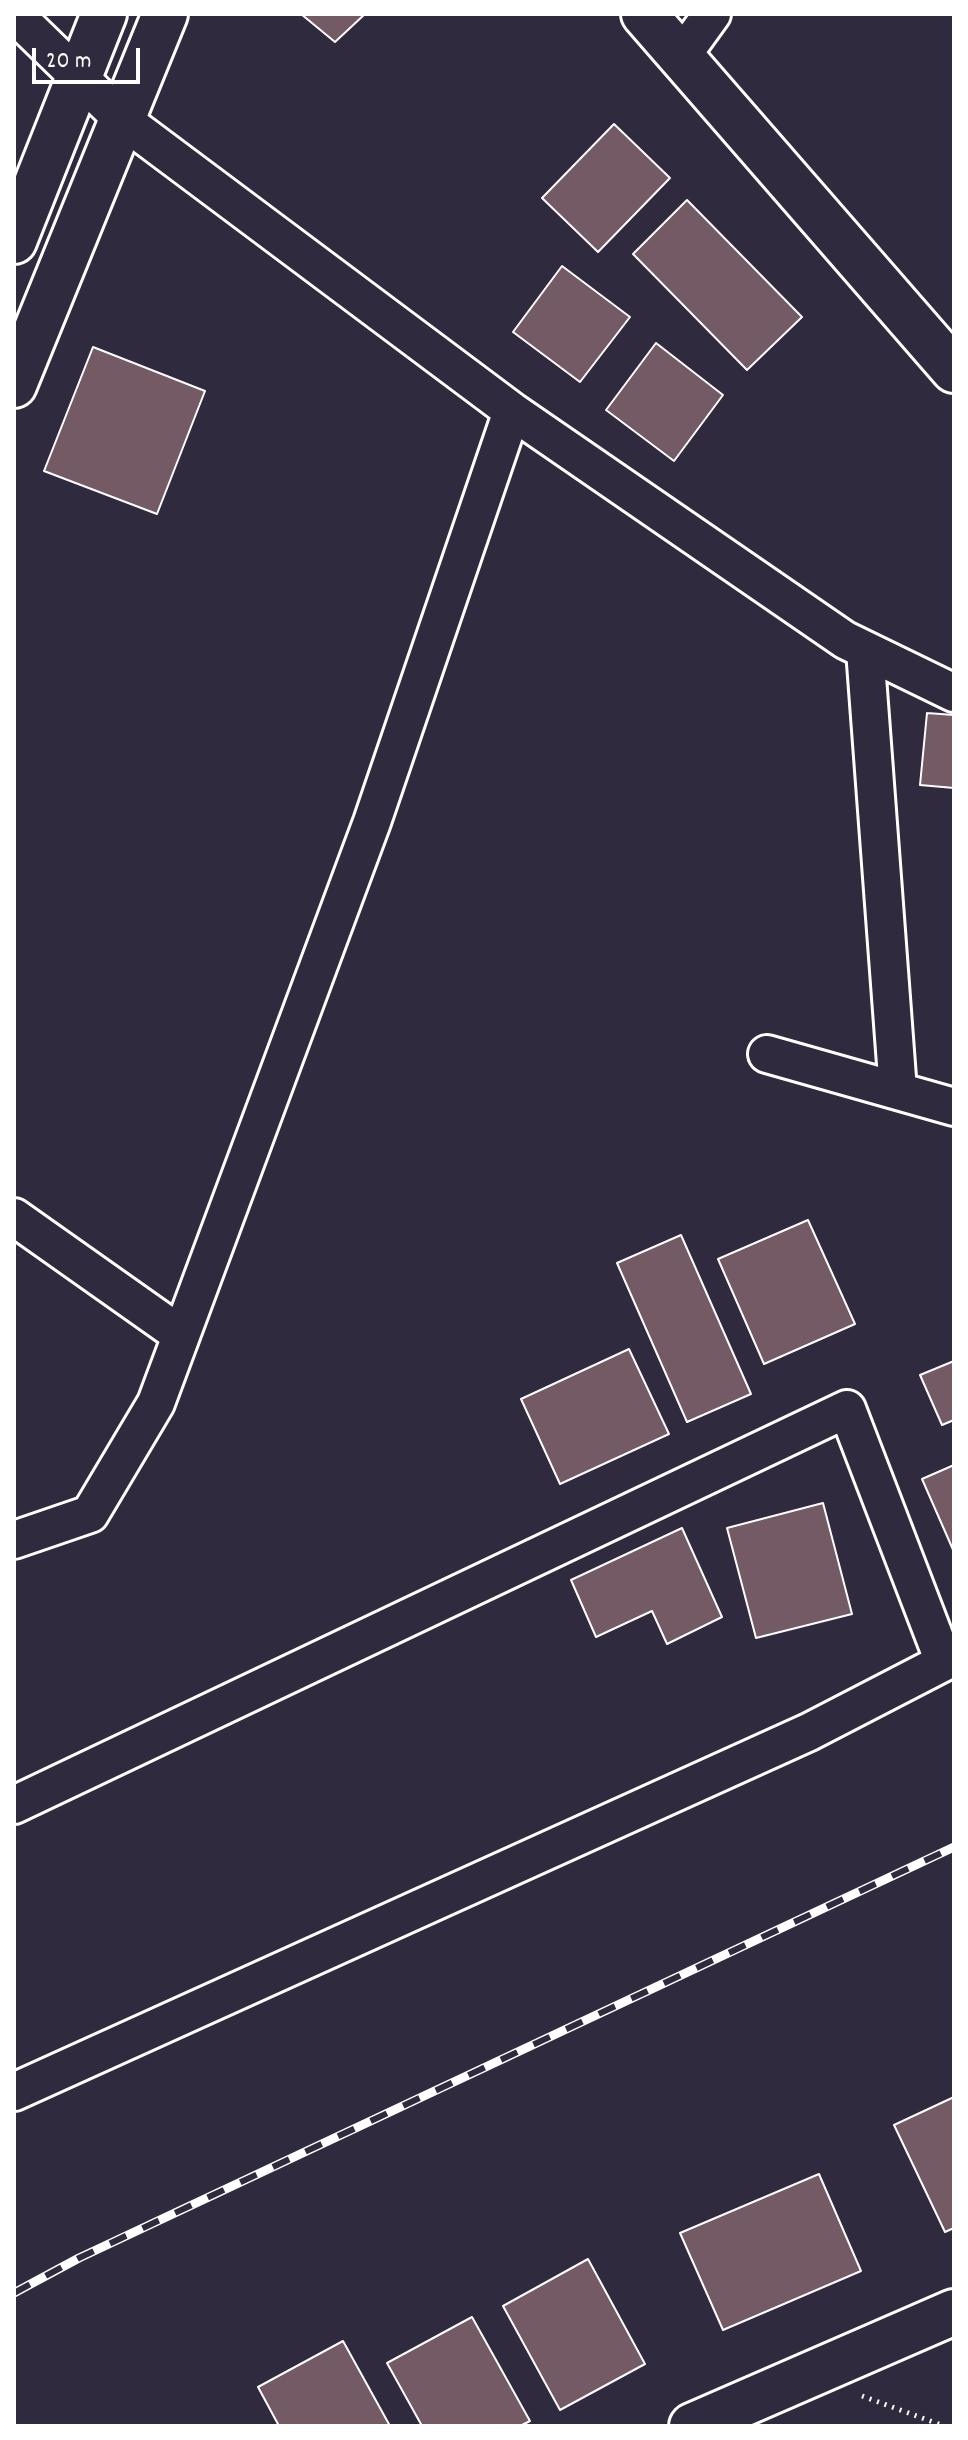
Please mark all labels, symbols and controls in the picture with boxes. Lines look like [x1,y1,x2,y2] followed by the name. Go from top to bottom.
[36,32,144,82] scale bar
[46,45,92,79] text: 20 m

